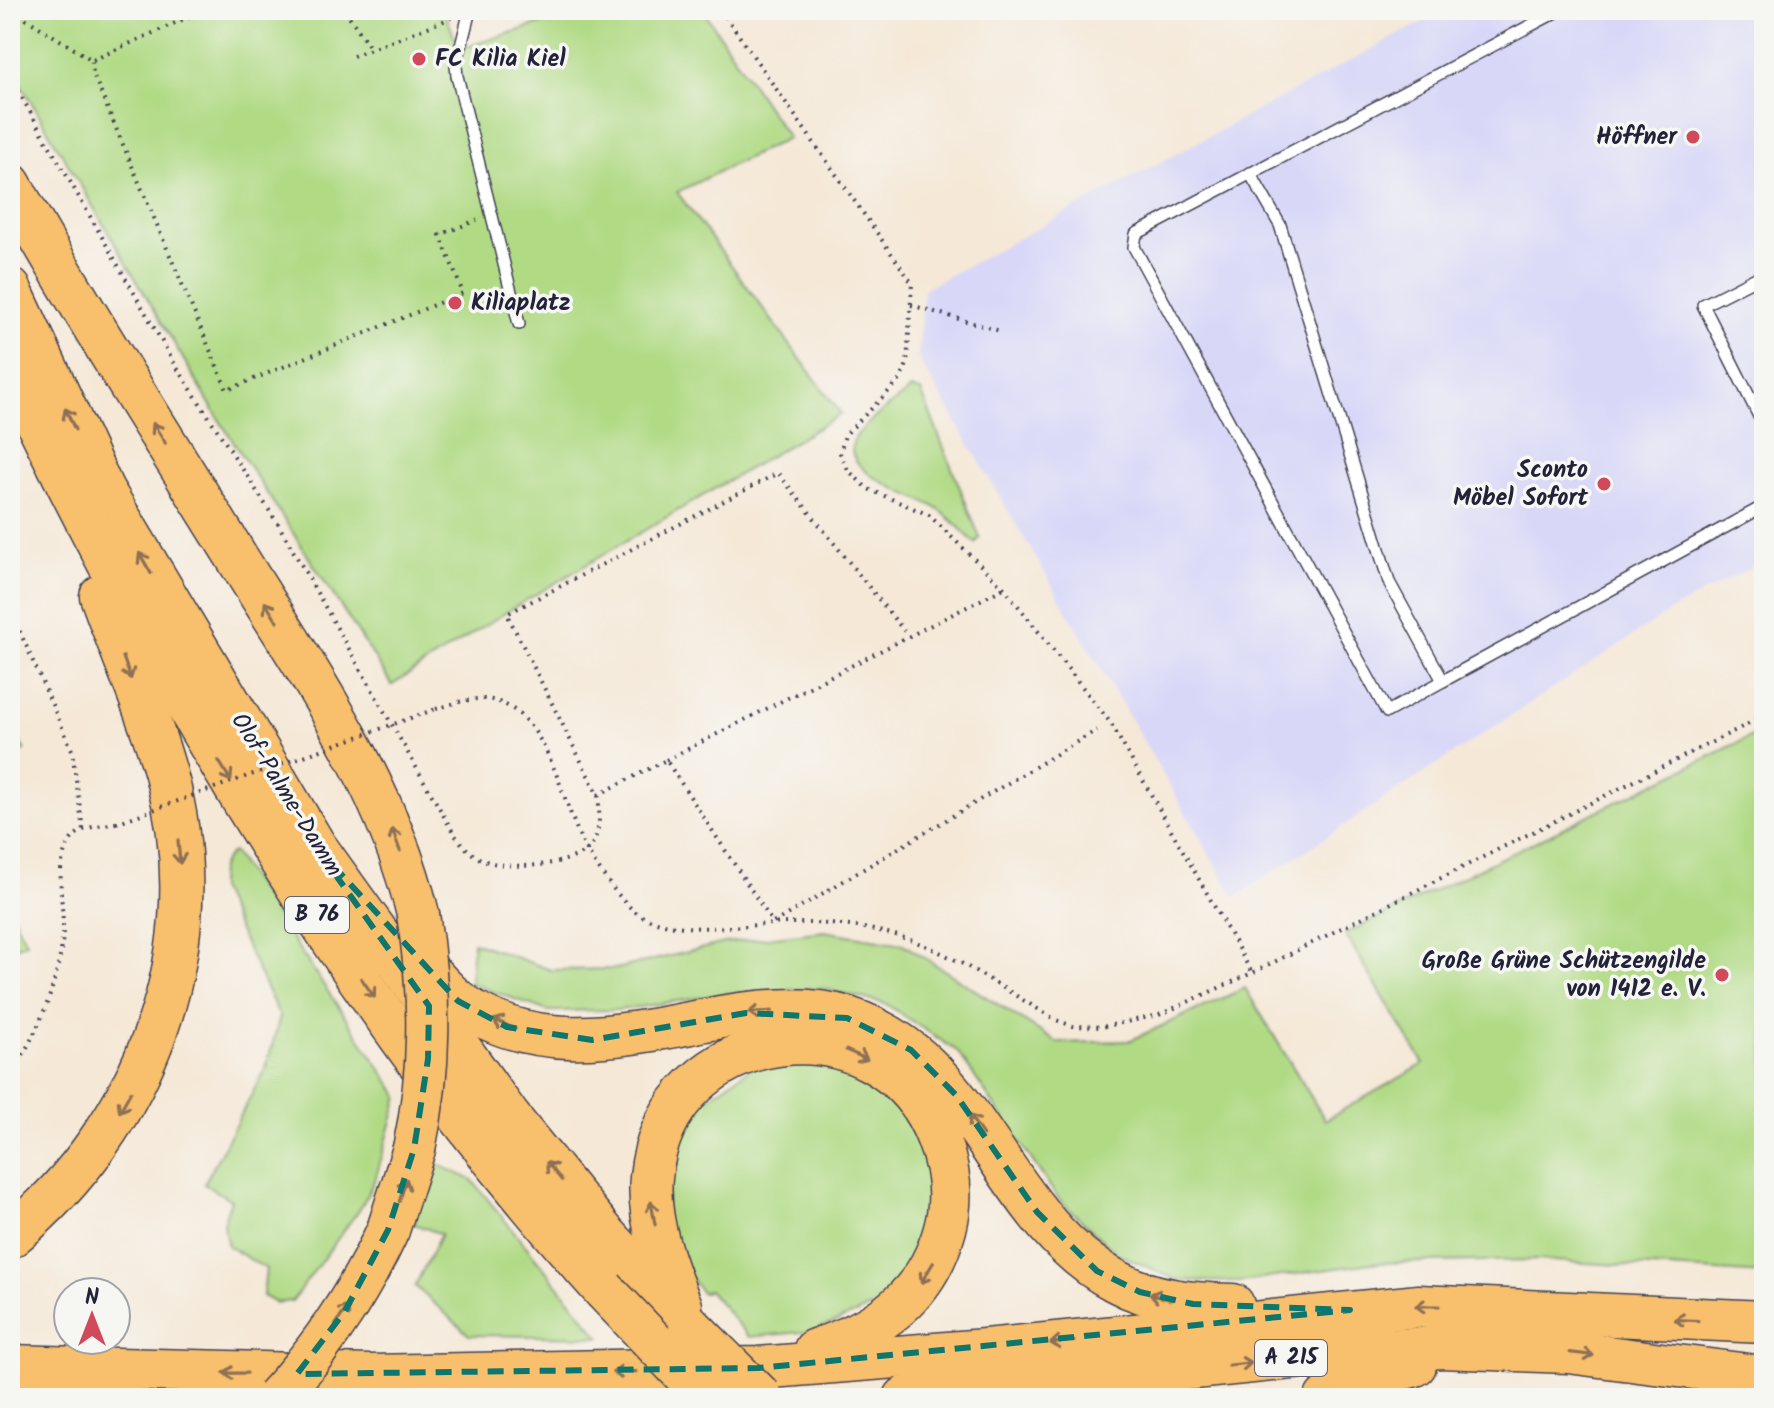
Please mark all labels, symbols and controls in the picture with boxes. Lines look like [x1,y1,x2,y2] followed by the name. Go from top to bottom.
[435,40,566,79] place label: FC Kilia Kiel
[410,50,428,68] marker: FC Kilia Kiel
[1596,118,1678,157] place label: Höffner
[1684,128,1702,146] marker: Höffner
[471,284,570,323] place label: Kiliaplatz
[446,294,464,312] marker: Kiliaplatz
[62,407,77,431] one-way arrow
[151,422,167,445] one-way arrow
[1453,451,1589,518] place label: Sconto Möbel Sofort
[1595,475,1613,493] marker: Sconto Möbel Sofort
[137,552,153,575] one-way arrow
[263,601,279,624] one-way arrow
[121,655,135,680] one-way arrow
[220,705,352,885] street label: Olof-Palme-Damm
[217,759,233,782] one-way arrow
[388,828,402,853] one-way arrow
[172,838,187,865] one-way arrow
[285,897,349,933] road number: B 76
[1422,942,1706,1009] place label: Große Grüne Schützengilde von 1412 e. V.
[1713,966,1731,984] marker: Große Grüne Schützengilde von 1412 e. V.
[360,976,376,998] one-way arrow
[747,1005,774,1020] one-way arrow
[492,1016,517,1030] one-way arrow
[844,1049,868,1064] one-way arrow
[117,1090,133,1113] one-way arrow
[968,1115,984,1137] one-way arrow
[545,1162,563,1182] one-way arrow
[397,1178,411,1203] one-way arrow
[645,1201,660,1226] one-way arrow
[919,1261,935,1284] one-way arrow
[52,1276,132,1356] north arrow
[85,1281,99,1316] text: N
[1149,1289,1175,1304] one-way arrow
[1414,1298,1441,1314] one-way arrow
[333,1305,350,1327] one-way arrow
[1673,1312,1700,1327] one-way arrow
[1049,1334,1076,1349] one-way arrow
[1255,1340,1327,1376] road number: A 215
[1569,1347,1594,1362] one-way arrow
[1226,1356,1253,1371] one-way arrow
[611,1364,638,1380] one-way arrow
[222,1365,249,1380] one-way arrow

